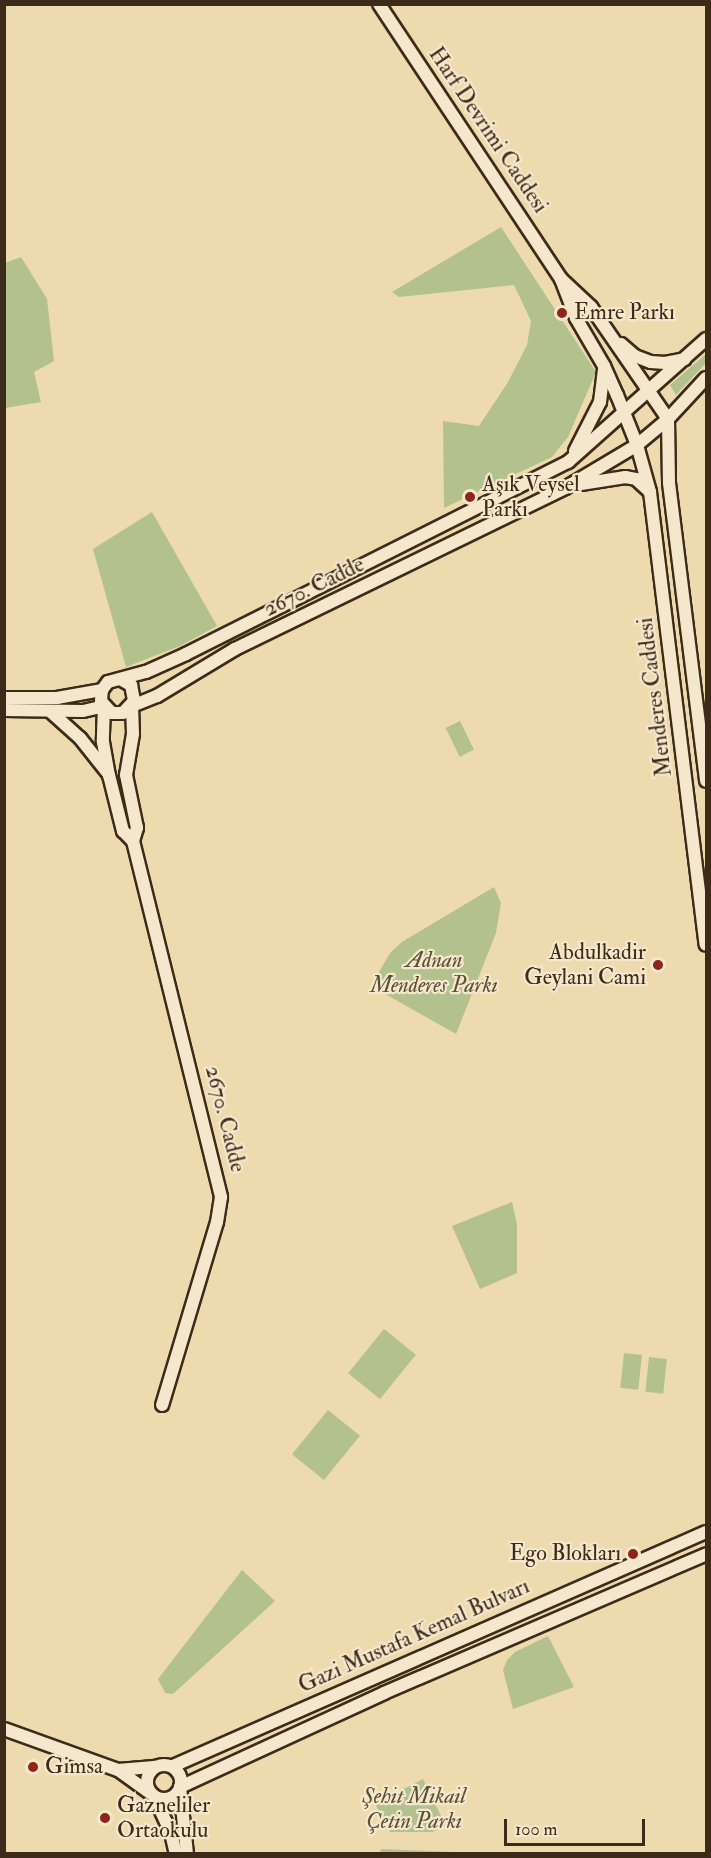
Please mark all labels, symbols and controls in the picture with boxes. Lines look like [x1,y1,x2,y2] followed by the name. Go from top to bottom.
[423,42,553,218] street label: Harf Devrimi Caddesi
[574,300,675,326] place label: Emre Parkı
[555,306,569,320] marker: Emre Parkı
[482,471,580,522] place label: Aşık Veysel Parkı
[463,490,477,504] marker: Aşık Veysel Parkı
[260,551,368,623] street label: 2670. Cadde
[632,616,678,778] street label: Menderes Caddesi
[524,939,646,990] place label: Abdulkadir Geylani Cami
[370,947,498,998] park label: Adnan Menderes Parkı
[651,958,665,972] marker: Abdulkadir Geylani Cami
[199,1063,251,1175] street label: 2670. Cadde
[509,1541,621,1567] place label: Ego Blokları
[626,1547,640,1561] marker: Ego Blokları
[294,1573,534,1699] street label: Gazi Mustafa Kemal Bulvarı
[45,1754,103,1780] place label: Gimsa
[26,1760,40,1774] marker: Gimsa
[362,1783,466,1834] park label: Şehit Mikail Çetin Parkı
[117,1792,210,1844] place label: Gazneliler Ortaokulu
[507,1807,648,1845] scale bar
[98,1811,112,1825] marker: Gazneliler Ortaokulu
[515,1818,558,1841] text: 100 m

